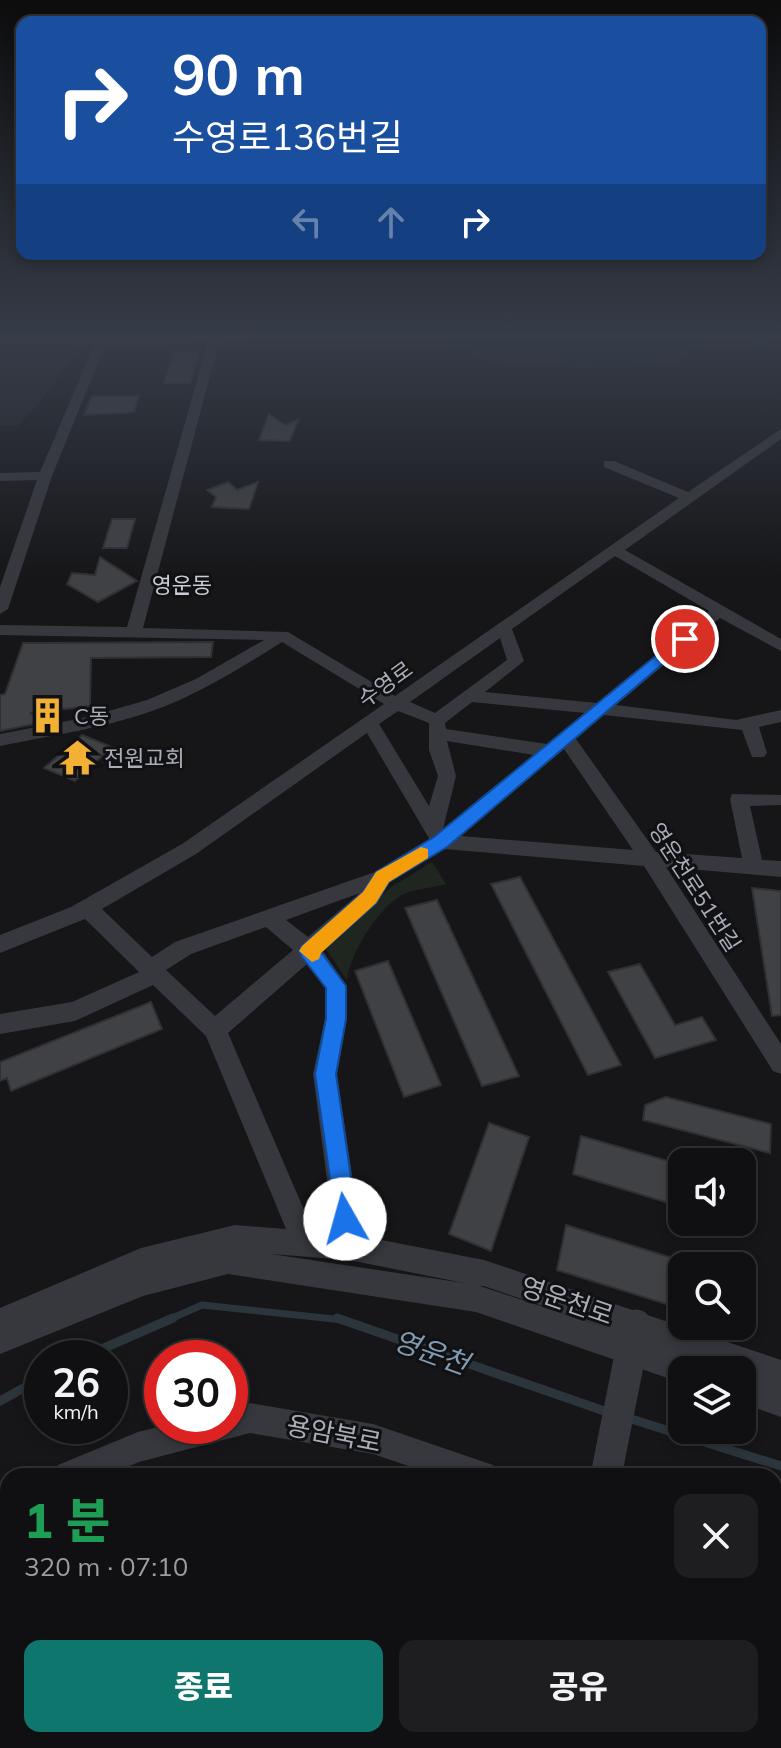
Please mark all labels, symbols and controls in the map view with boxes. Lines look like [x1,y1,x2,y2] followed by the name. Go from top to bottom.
[172,39,305,109] text: 90 m
[40,48,144,152] icon: right
[172,114,402,159] text: 수영로136번길
[285,200,329,244] icon: left
[369,200,413,244] icon: ahead
[453,200,497,244] icon: right
[152,571,212,599] district label: 영운동
[651,605,719,673] pin
[663,617,707,661] icon: arrive
[352,655,418,713] street label: 수영로
[29,697,67,735] building icon: C동
[74,702,109,730] place label: C동
[59,739,97,777] temple icon: 전원교회
[104,744,185,772] place label: 전원교회
[643,817,747,957] street label: 영운천로51번길
[668,1148,756,1444] map controls
[668,1148,756,1236] button: sound
[303,1177,387,1261] position arrow
[668,1252,756,1340] button: search
[517,1269,618,1332] street label: 영운천로
[389,1322,477,1382] water label: 영운천
[144,1340,248,1444] speed limit sign: 30
[668,1356,756,1444] button: layers
[52,1357,100,1407] text: 26
[53,1399,99,1424] text: km/h
[284,1408,384,1459] street label: 용암북로
[24,1490,111,1550] text: 1 분
[674,1494,758,1578] button: close
[24,1550,188,1583] text: 320 m · 07:10
[24,1640,383,1732] button: 종료
[399,1640,758,1732] button: 공유

